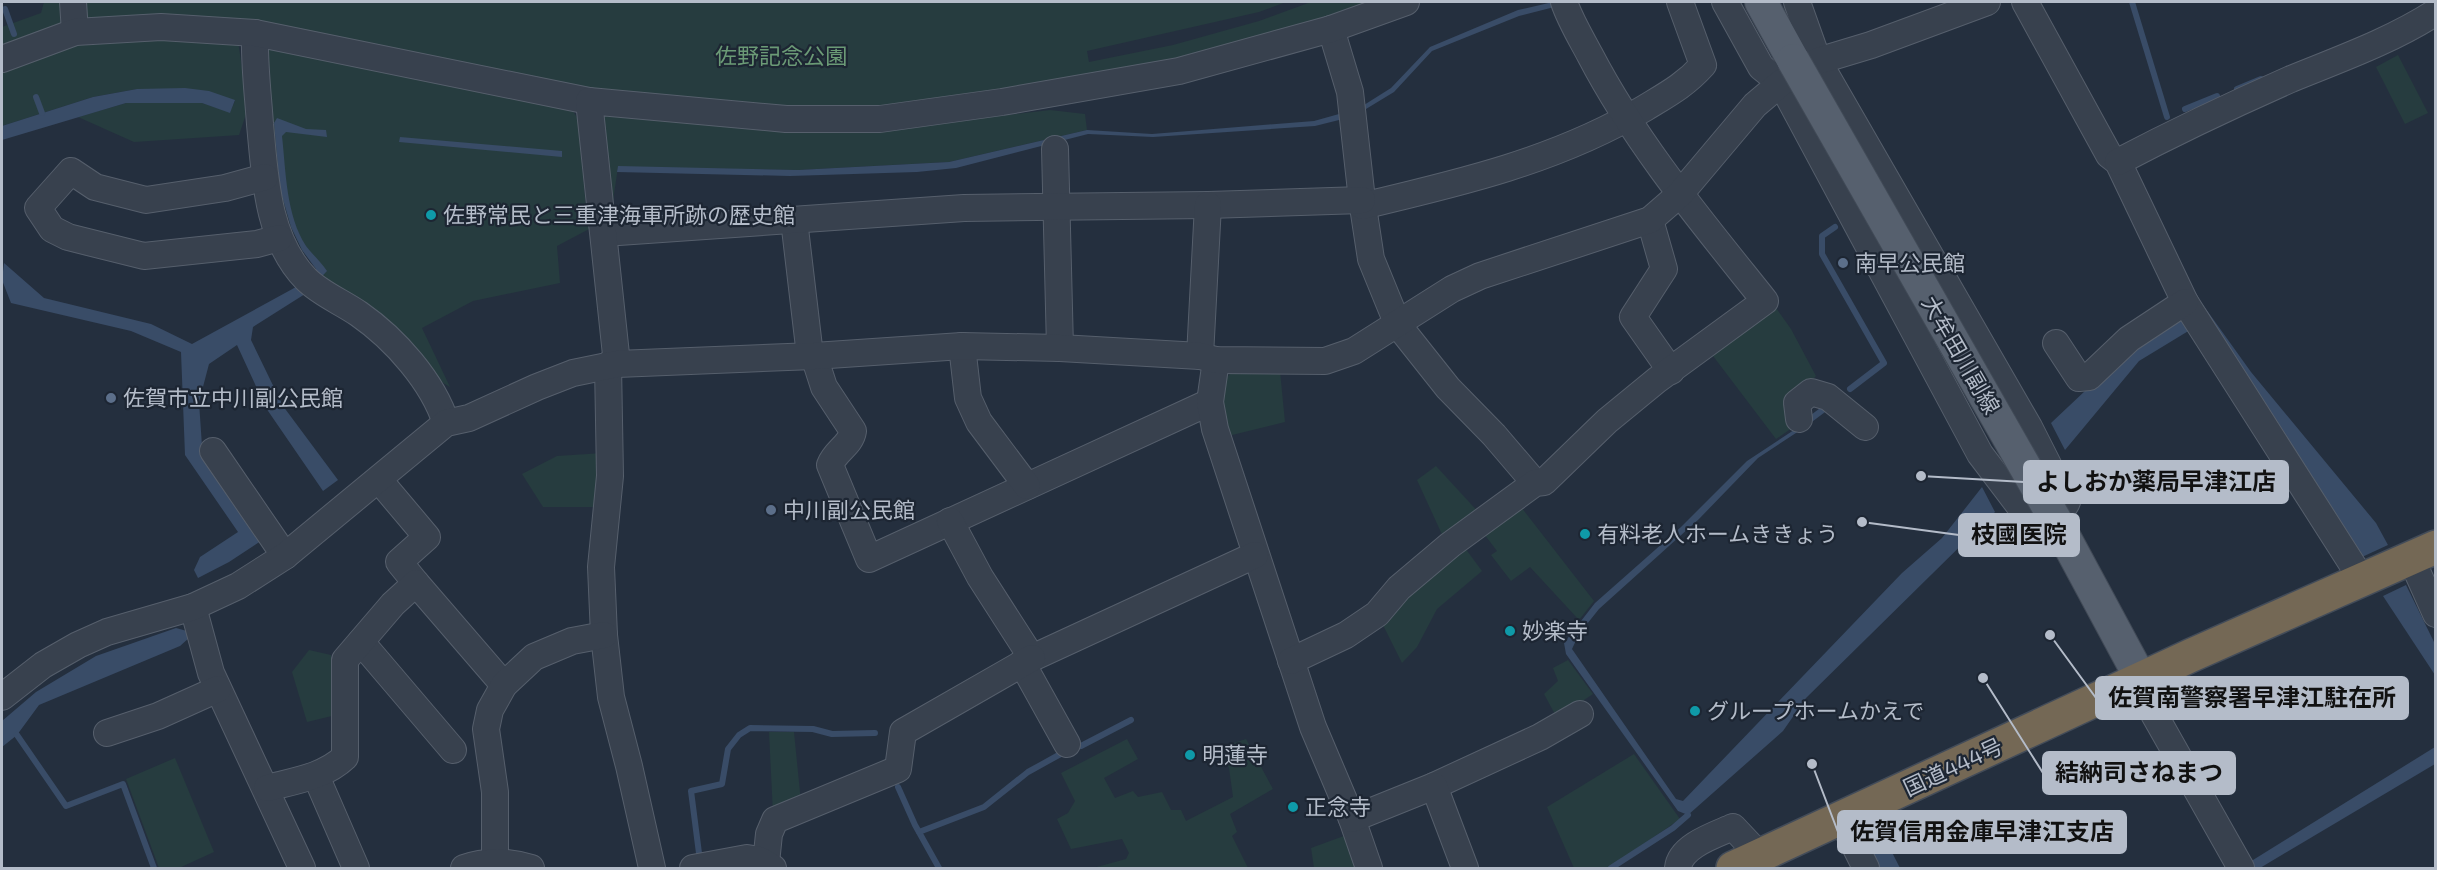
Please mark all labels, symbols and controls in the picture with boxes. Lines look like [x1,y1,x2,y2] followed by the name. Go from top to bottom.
[715,42,847,68] park label: 佐野記念公園
[443,201,795,227] place label: 佐野常民と三重津海軍所跡の歴史館
[424,208,438,222] marker: 佐野常民と三重津海軍所跡の歴史館
[1855,249,1965,275] place label: 南早公民館
[1836,256,1850,270] marker: 南早公民館
[1918,291,2006,418] street label: 大牟田川副線
[123,384,343,410] place label: 佐賀市立中川副公民館
[104,391,118,405] marker: 佐賀市立中川副公民館
[2024,461,2288,503] callout: よしおか薬局早津江店
[2036,466,2276,495] text: よしおか薬局早津江店
[783,496,915,522] place label: 中川副公民館
[764,503,778,517] marker: 中川副公民館
[1959,514,2079,556] callout: 枝國医院
[1971,519,2067,548] text: 枝國医院
[1597,520,1838,546] place label: 有料老人ホームききょう
[1578,527,1592,541] marker: 有料老人ホームききょう
[1522,617,1588,643] place label: 妙楽寺
[1503,624,1517,638] marker: 妙楽寺
[2096,677,2408,719] callout: 佐賀南警察署早津江駐在所
[2108,682,2396,711] text: 佐賀南警察署早津江駐在所
[1707,697,1924,723] place label: グループホームかえで
[1688,704,1702,718] marker: グループホームかえで
[1899,732,2006,800] street label: 国道444号
[1202,741,1268,767] place label: 明蓮寺
[1183,748,1197,762] marker: 明蓮寺
[2043,752,2235,794] callout: 結納司さねまつ
[2055,757,2223,786] text: 結納司さねまつ
[1305,793,1371,819] place label: 正念寺
[1286,800,1300,814] marker: 正念寺
[1838,811,2126,853] callout: 佐賀信用金庫早津江支店
[1850,816,2114,845] text: 佐賀信用金庫早津江支店

